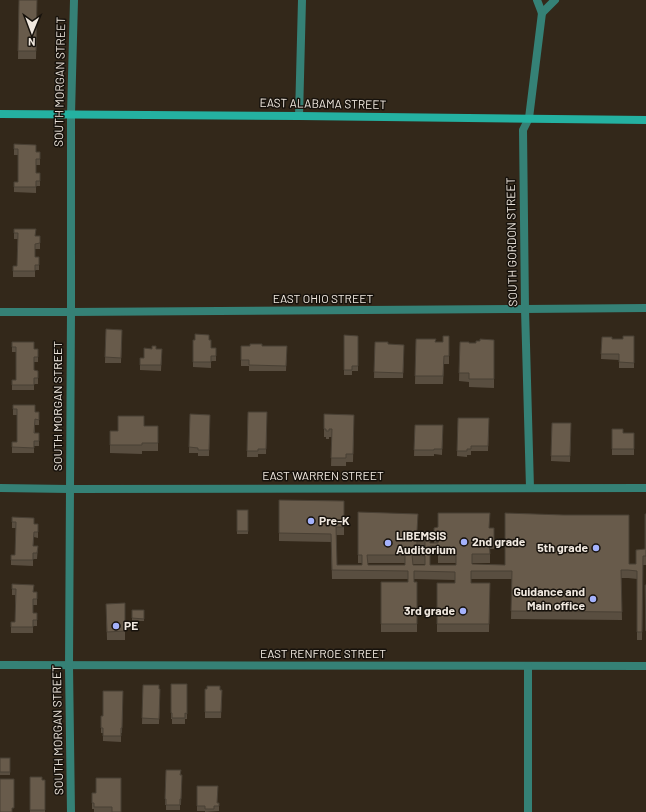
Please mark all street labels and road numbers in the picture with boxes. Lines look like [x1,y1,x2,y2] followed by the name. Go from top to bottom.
[51,17,67,147] street label: SOUTH MORGAN STREET
[259,95,387,111] street label: EAST ALABAMA STREET
[503,177,519,307] street label: SOUTH GORDON STREET
[273,291,373,305] street label: EAST OHIO STREET
[50,341,64,471] street label: SOUTH MORGAN STREET
[262,468,384,482] street label: EAST WARREN STREET
[260,646,386,660] street label: EAST RENFROE STREET
[49,665,65,795] street label: SOUTH MORGAN STREET

